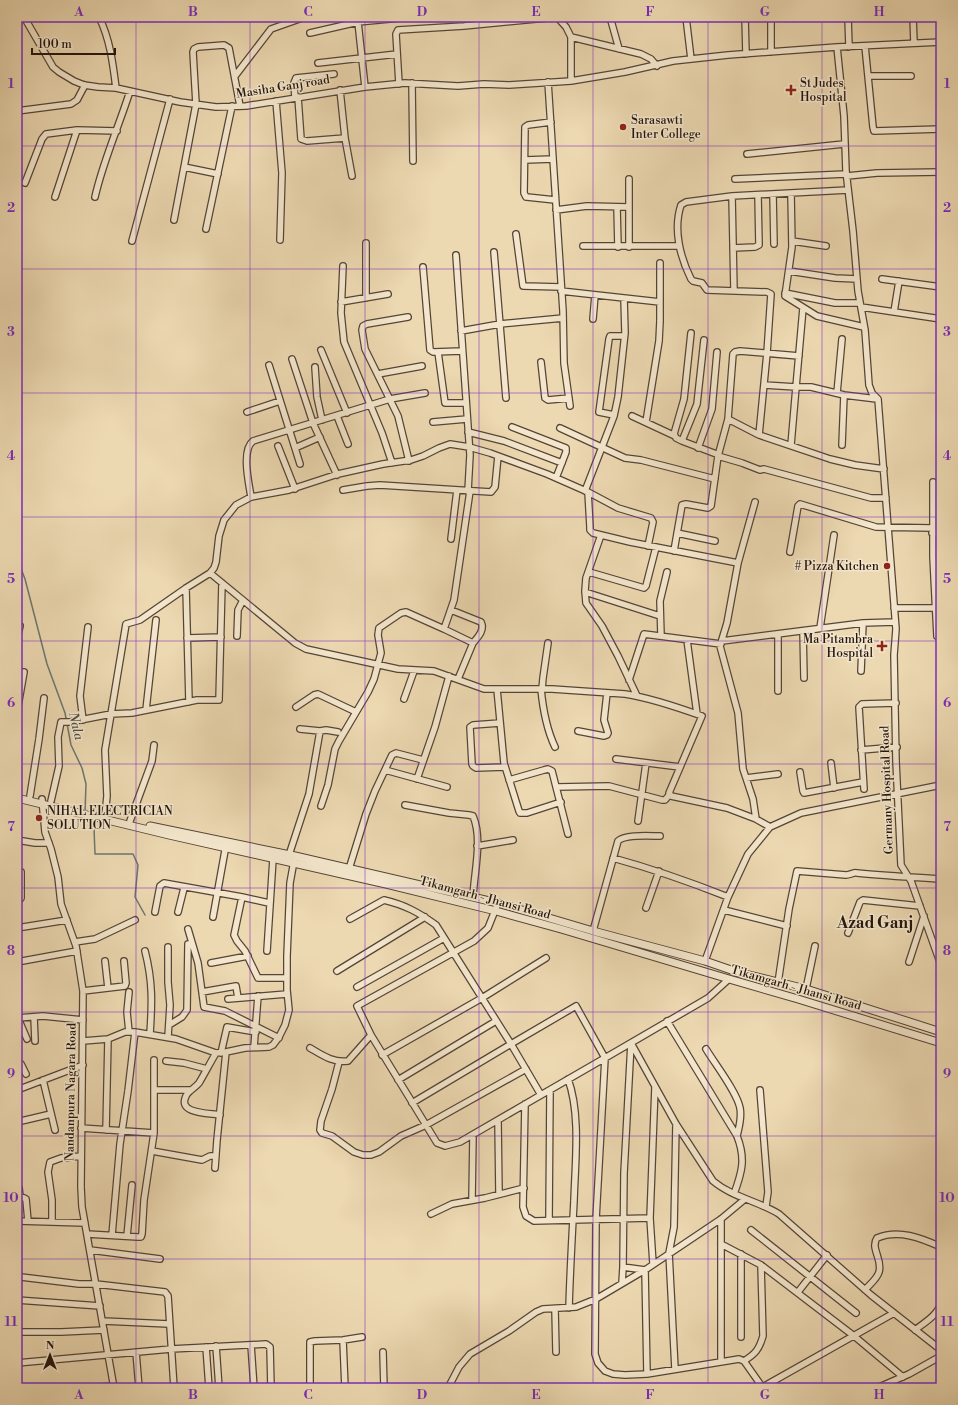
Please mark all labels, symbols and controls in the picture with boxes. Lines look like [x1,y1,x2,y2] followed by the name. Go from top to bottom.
[73,4,84,20] text: A
[188,4,198,20] text: B
[303,4,313,20] text: C
[417,4,427,20] text: D
[531,4,541,20] text: E
[645,4,655,20] text: F
[760,4,771,20] text: G
[874,4,885,20] text: H
[32,30,115,56] scale bar
[38,37,72,52] text: 100 m
[235,72,331,102] street label: Masiha Ganj road
[8,76,15,92] text: 1
[800,76,847,105] place label: St Judes Hospital
[944,76,951,92] text: 1
[785,84,797,96] marker: St Judes Hospital
[631,113,701,142] place label: Sarasawti Inter College
[618,122,628,132] marker: Sarasawti Inter College
[7,200,15,216] text: 2
[943,200,951,216] text: 2
[7,324,15,340] text: 3
[943,324,951,340] text: 3
[7,448,16,464] text: 4
[943,448,952,464] text: 4
[795,559,879,574] place label: # Pizza Kitchen
[882,561,892,571] marker: # Pizza Kitchen
[7,571,15,587] text: 5
[943,571,951,587] text: 5
[803,632,874,661] place label: Ma Pitambra Hospital
[876,640,888,652] marker: Ma Pitambra Hospital
[7,695,15,711] text: 6
[943,695,951,711] text: 6
[65,709,87,742] water label: Nala
[877,725,897,855] street label: Germany Hospital Road
[47,804,173,833] place label: NIHAL ELECTRICIAN SOLUTION
[34,813,44,823] marker: NIHAL ELECTRICIAN SOLUTION
[7,819,15,835] text: 7
[943,819,951,835] text: 7
[418,873,552,923] street label: Tikamgarh - Jhansi Road
[836,913,913,933] district label: Azad Ganj
[7,943,15,959] text: 8
[943,943,951,959] text: 8
[729,962,863,1014] street label: Tikamgarh - Jhansi Road
[62,1023,80,1161] street label: Nandanpura Nagara Road
[7,1066,15,1082] text: 9
[943,1066,951,1082] text: 9
[3,1190,19,1206] text: 10
[939,1190,955,1206] text: 10
[5,1314,18,1330] text: 11
[941,1314,954,1330] text: 11
[30,1335,70,1375] north arrow
[46,1339,55,1353] text: N
[73,1387,84,1403] text: A
[188,1387,198,1403] text: B
[303,1387,313,1403] text: C
[417,1387,427,1403] text: D
[531,1387,541,1403] text: E
[645,1387,655,1403] text: F
[760,1387,771,1403] text: G
[874,1387,885,1403] text: H

